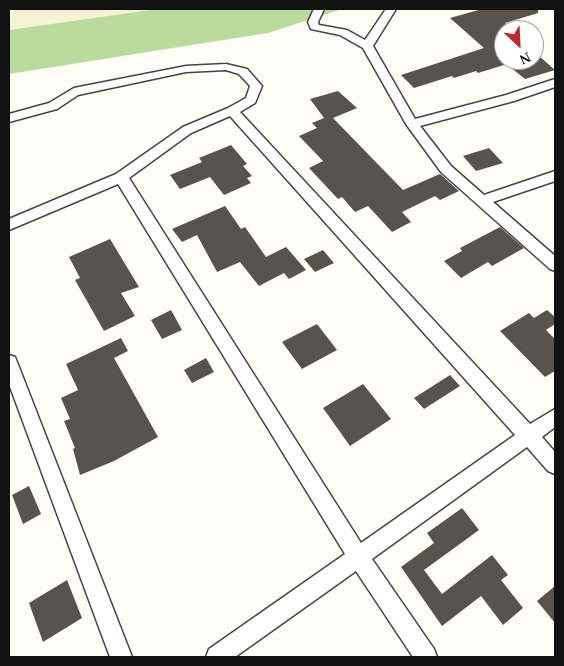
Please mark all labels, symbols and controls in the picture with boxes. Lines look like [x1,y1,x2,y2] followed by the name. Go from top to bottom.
[494,20,544,70] north arrow
[517,49,533,67] text: N

